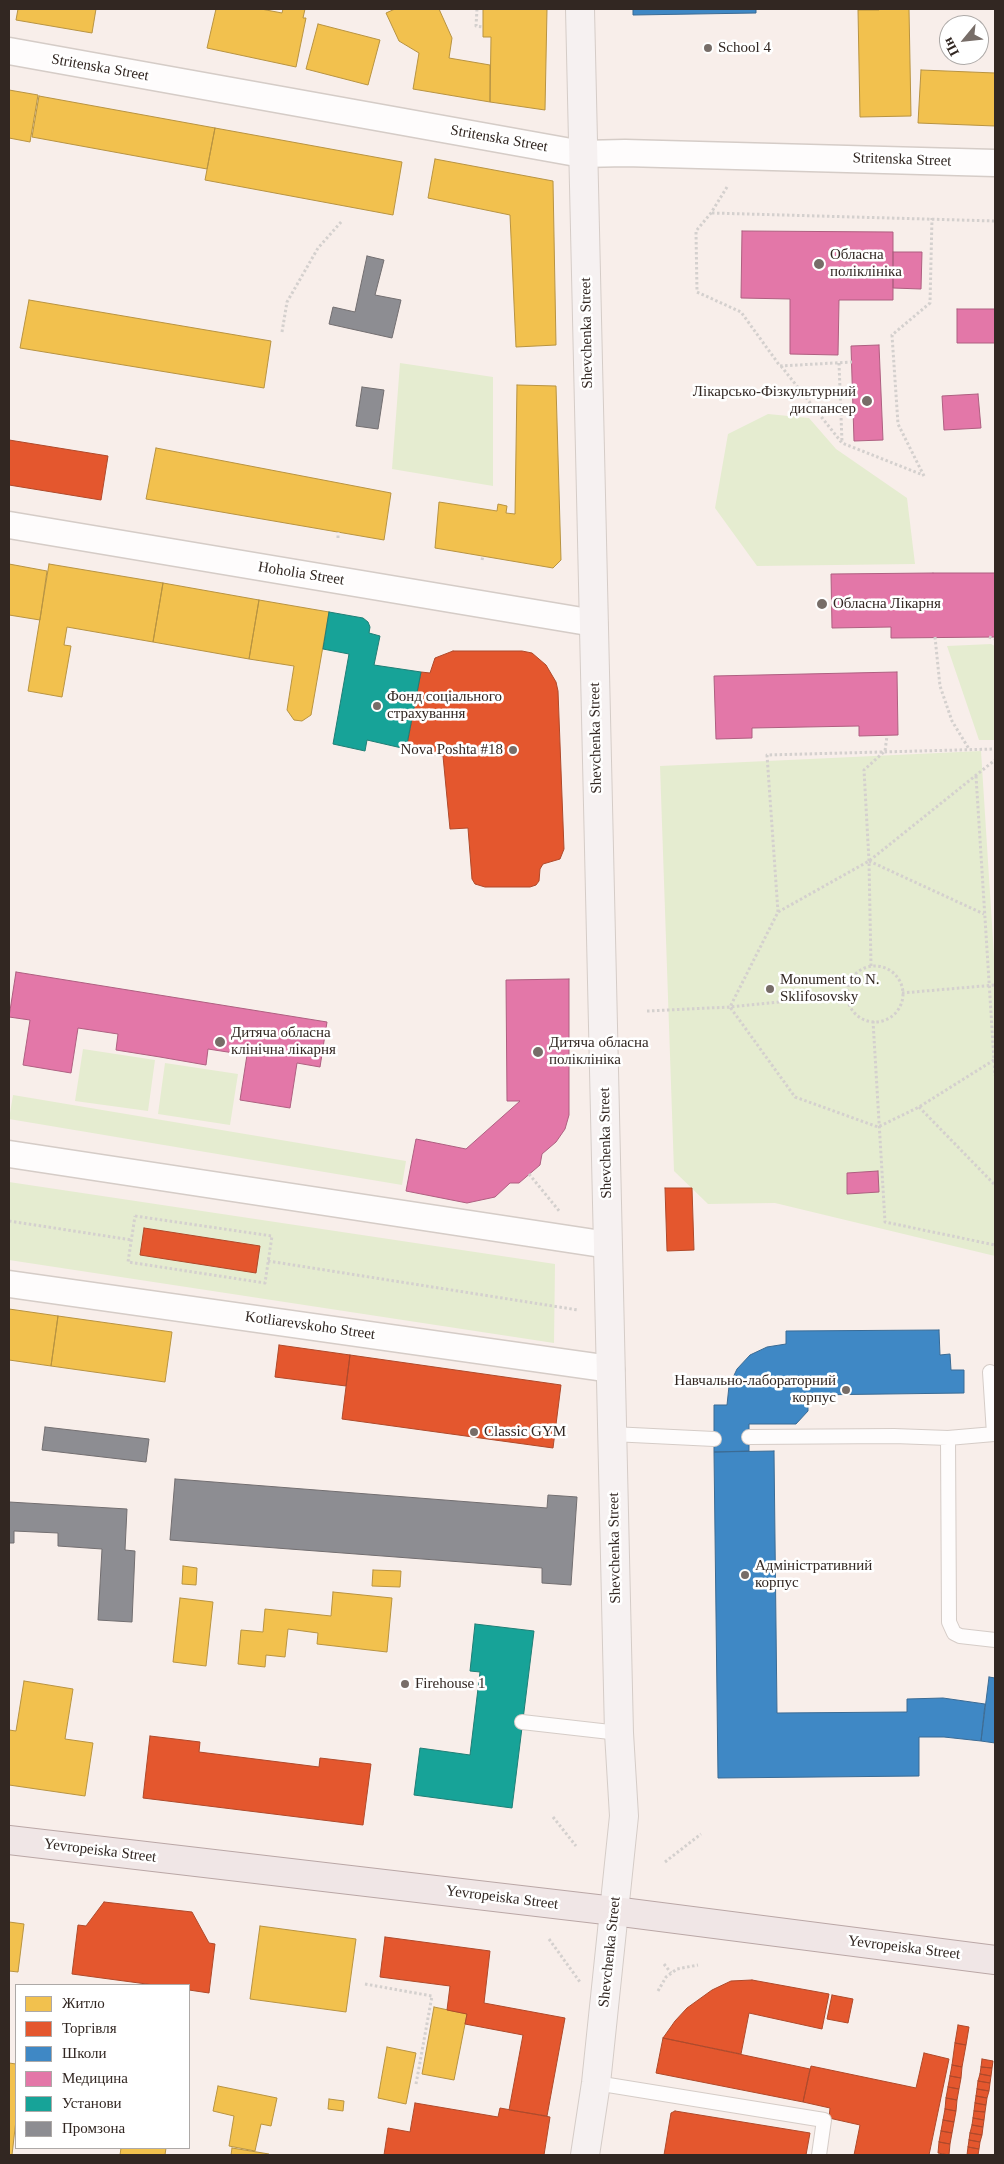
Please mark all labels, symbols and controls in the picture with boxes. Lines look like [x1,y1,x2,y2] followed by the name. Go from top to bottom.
[939,15,989,65] north arrow
[940,35,962,59] text: Пн
[718,39,771,57] place label: School 4
[702,42,714,54] marker: School 4
[50,51,150,85] street label: Stritenska Street
[449,122,549,156] street label: Stritenska Street
[852,149,952,171] street label: Stritenska Street
[830,246,902,281] place label: Обласна поліклініка
[812,257,826,271] marker: Обласна поліклініка
[577,277,597,389] street label: Shevchenka Street
[693,383,856,418] place label: Лікарсько-Фізкультурний диспансер
[860,394,874,408] marker: Лікарсько-Фізкультурний диспансер
[257,558,345,590] street label: Hoholia Street
[833,595,941,613] place label: Обласна Лікарня
[815,597,829,611] marker: Обласна Лікарня
[586,682,606,794] street label: Shevchenka Street
[387,688,502,723] place label: Фонд соціального страхування
[371,700,383,712] marker: Фонд соціального страхування
[401,741,503,759] place label: Nova Poshta #18
[507,744,519,756] marker: Nova Poshta #18
[780,971,880,1006] place label: Monument to N. Sklifosovsky
[764,983,776,995] marker: Monument to N. Sklifosovsky
[231,1024,336,1059] place label: Дитяча обласна клінічна лікарня
[549,1034,649,1069] place label: Дитяча обласна поліклініка
[213,1035,227,1049] marker: Дитяча обласна клінічна лікарня
[531,1045,545,1059] marker: Дитяча обласна поліклініка
[596,1087,616,1199] street label: Shevchenka Street
[244,1308,376,1344] street label: Kotliarevskoho Street
[674,1372,836,1407] place label: Навчально-лабораторний корпус
[840,1384,852,1396] marker: Навчально-лабораторний корпус
[484,1423,566,1441] place label: Classic GYM
[468,1426,480,1438] marker: Classic GYM
[605,1492,625,1604] street label: Shevchenka Street
[755,1557,872,1592] place label: Адміністративний корпус
[739,1569,751,1581] marker: Адміністративний корпус
[415,1675,485,1693] place label: Firehouse 1
[399,1678,411,1690] marker: Firehouse 1
[43,1835,157,1867] street label: Yevropeiska Street
[445,1882,559,1914] street label: Yevropeiska Street
[595,1896,625,2008] street label: Shevchenka Street
[847,1932,961,1964] street label: Yevropeiska Street
[15,1984,190,2149] legend
[62,1995,105,2011] text: Житло
[62,2020,117,2036] text: Торгівля
[62,2045,106,2061] text: Школи
[62,2070,128,2086] text: Медицина
[62,2095,122,2111] text: Установи
[62,2120,125,2136] text: Промзона

